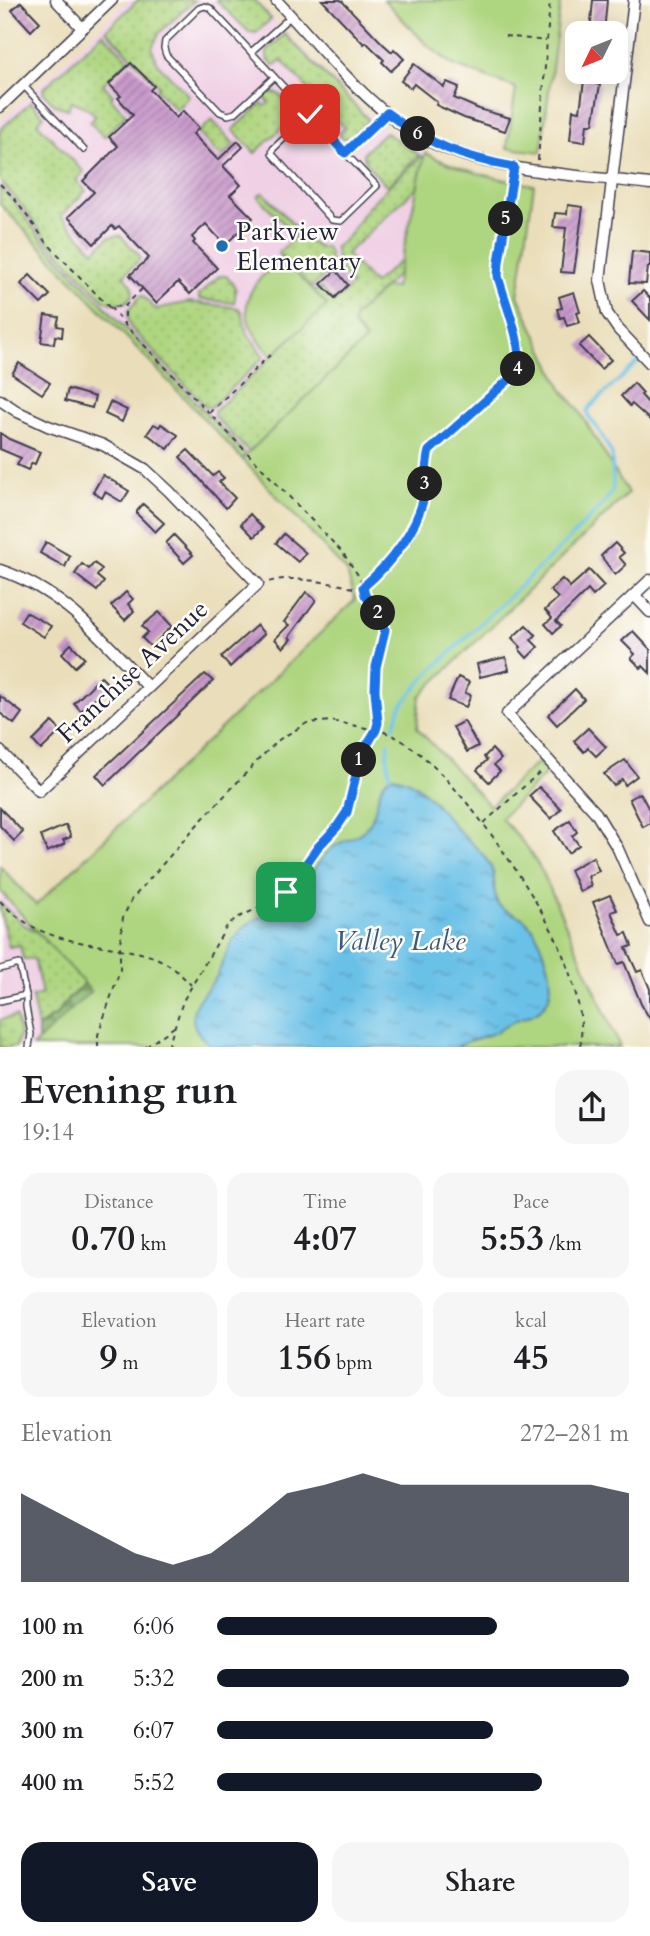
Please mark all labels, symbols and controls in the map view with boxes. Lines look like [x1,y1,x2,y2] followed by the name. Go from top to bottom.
[565,21,628,84] north arrow
[565,21,628,84] map controls
[280,84,340,144] pin
[291,95,329,133] icon: check
[400,116,436,152] pin: 6
[413,120,422,146] text: 6
[489,202,524,236] pin: 5
[501,205,510,231] text: 5
[236,214,362,279] place label: Parkview Elementary
[214,238,230,254] marker: Parkview Elementary
[500,352,536,386] pin: 4
[513,355,522,381] text: 4
[408,466,442,502] pin: 3
[420,470,429,496] text: 3
[49,592,216,751] street label: Franchise Avenue
[360,596,396,630] pin: 2
[373,599,382,625] text: 2
[342,742,376,778] pin: 1
[354,746,363,772] text: 1
[256,862,316,922] pin
[267,873,305,911] icon: arrive
[334,922,466,960] water label: Valley Lake
[21,1065,237,1117] text: Evening run
[555,1070,629,1144] button: share
[21,1117,74,1148] text: 19:14
[84,1189,154,1215] text: Distance
[303,1189,347,1215] text: Time
[513,1189,549,1215] text: Pace
[71,1215,135,1263] text: 0.70
[293,1215,357,1263] text: 4:07
[480,1215,544,1263] text: 5:53
[135,1231,167,1257] text: km
[544,1231,582,1257] text: /km
[81,1308,157,1334] text: Elevation
[285,1308,365,1334] text: Heart rate
[515,1308,547,1334] text: kcal
[99,1334,117,1382] text: 9
[277,1334,331,1382] text: 156
[513,1334,549,1382] text: 45
[117,1350,139,1376] text: m
[331,1350,373,1376] text: bpm
[21,1418,112,1449] text: Elevation
[520,1418,629,1449] text: 272–281 m
[21,1611,84,1642] text: 100 m
[133,1611,174,1642] text: 6:06
[21,1663,84,1694] text: 200 m
[133,1663,174,1694] text: 5:32
[21,1715,84,1746] text: 300 m
[133,1715,174,1746] text: 6:07
[21,1767,84,1798] text: 400 m
[133,1767,174,1798] text: 5:52
[21,1842,318,1922] button: Save
[332,1842,629,1922] button: Share

